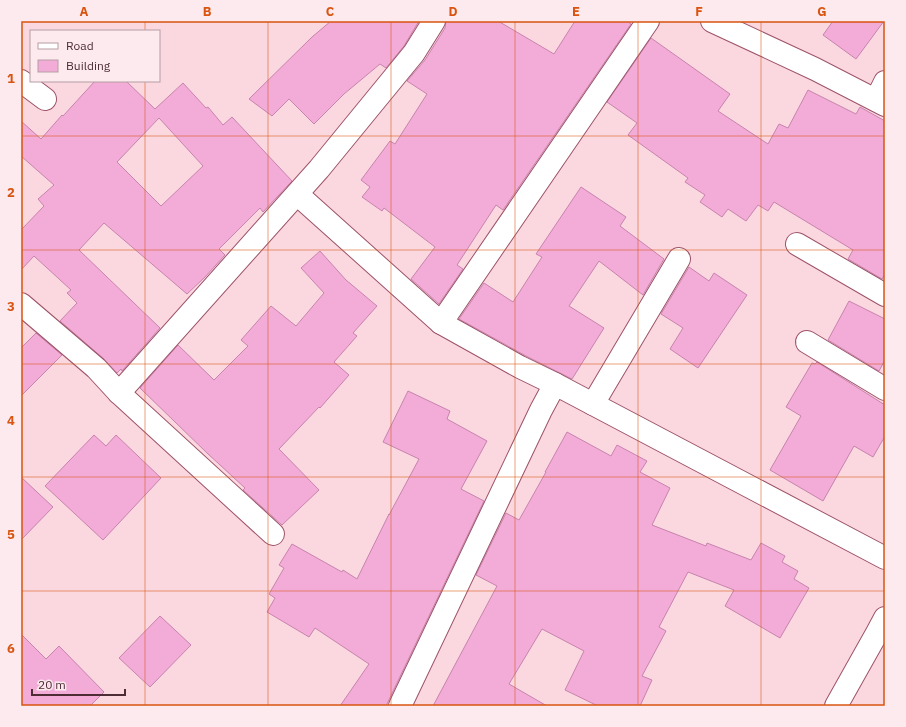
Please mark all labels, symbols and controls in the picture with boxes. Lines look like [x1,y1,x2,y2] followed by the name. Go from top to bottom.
[80,3,89,20] text: A
[203,3,212,20] text: B
[326,3,335,20] text: C
[448,3,458,20] text: D
[572,3,580,20] text: E
[695,3,703,20] text: F
[817,3,827,20] text: G
[30,30,160,82] legend
[66,38,94,53] text: Road
[66,58,111,73] text: Building
[7,70,15,87] text: 1
[7,184,15,201] text: 2
[7,298,15,315] text: 3
[7,412,15,429] text: 4
[7,526,15,543] text: 5
[7,640,15,657] text: 6
[32,671,125,697] scale bar
[38,677,66,692] text: 20 m

